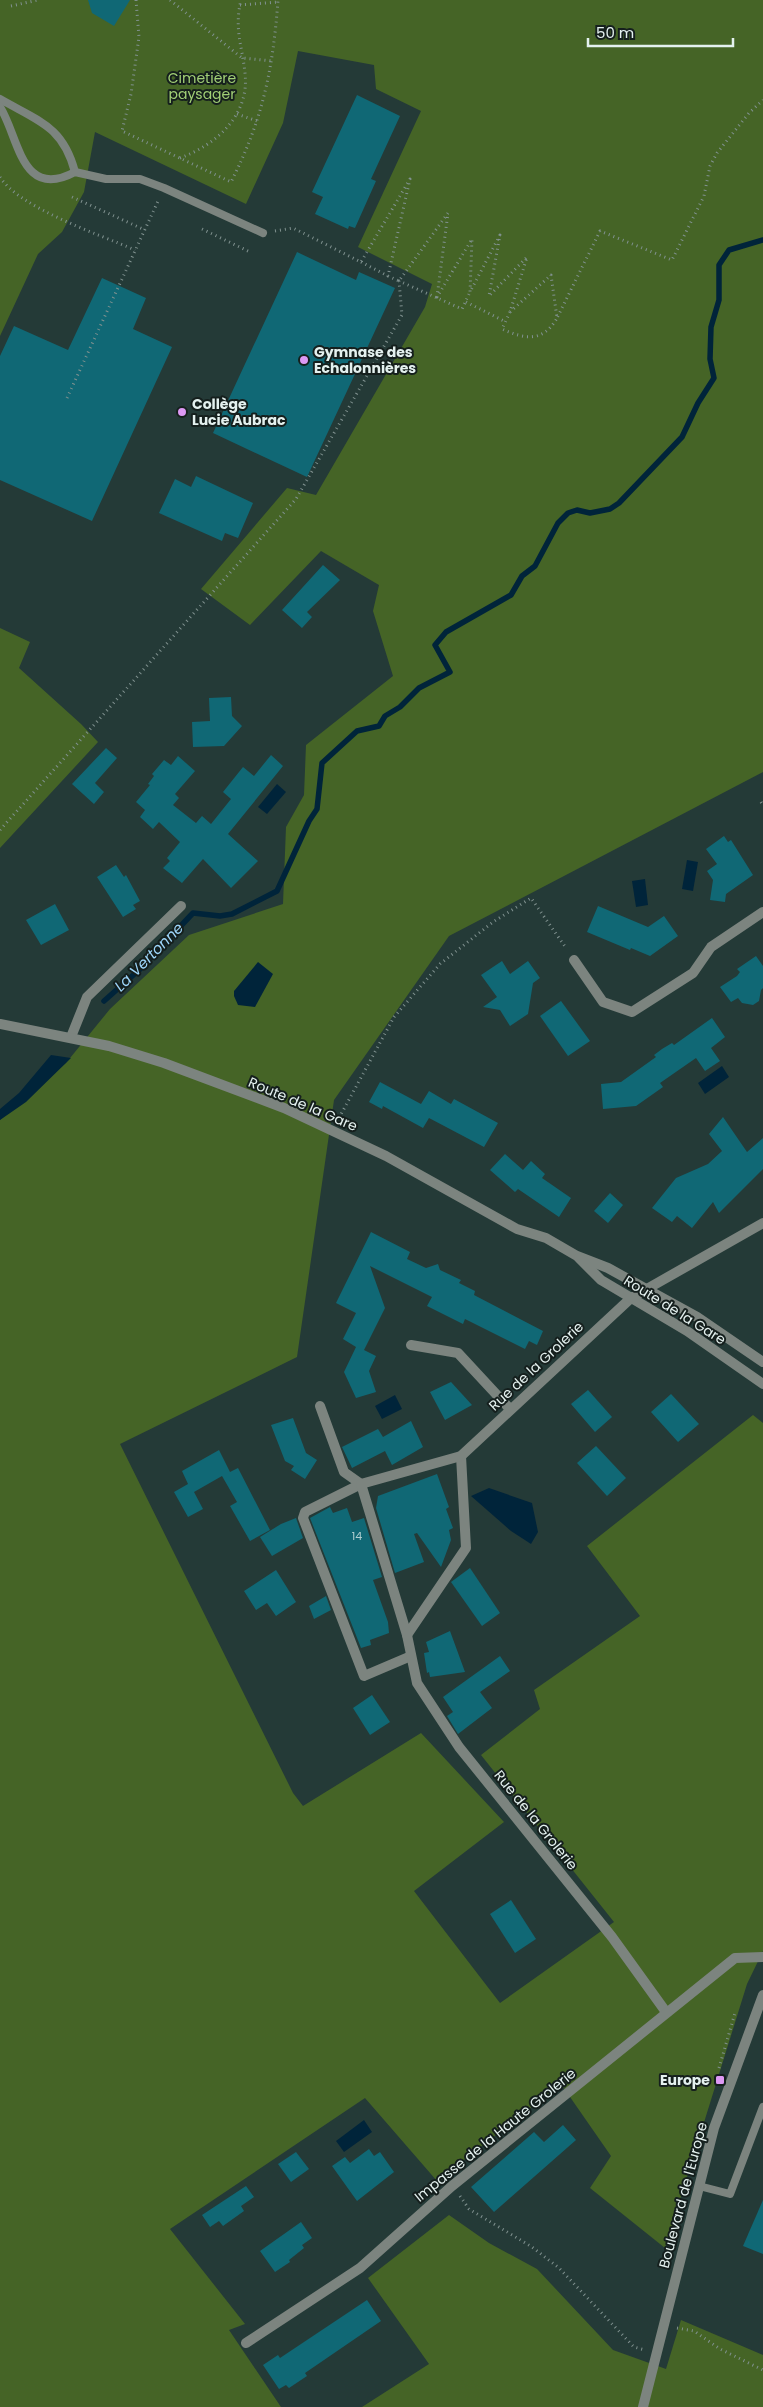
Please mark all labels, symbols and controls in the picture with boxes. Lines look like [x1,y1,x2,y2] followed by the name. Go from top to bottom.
[588,15,733,47] scale bar
[596,22,634,43] text: 50 m
[168,68,237,104] park label: Cimetière paysager
[314,342,416,378] place label: Gymnase des Echalonnières
[298,354,310,366] marker: Gymnase des Echalonnières
[192,394,286,430] place label: Collège Lucie Aubrac
[176,406,188,418] marker: Collège Lucie Aubrac
[110,918,188,996] water label: La Vertonne
[245,1072,361,1136] street label: Route de la Gare
[620,1271,730,1350] street label: Route de la Gare
[484,1317,588,1415] street label: Rue de la Grolerie
[352,1528,362,1544] house number: 14
[490,1766,583,1874] street label: Rue de la Grolerie
[410,2063,580,2206] street label: Impasse de la Haute Grolerie
[660,2070,710,2090] place label: Europe
[714,2074,726,2086] marker: Europe
[654,2119,712,2270] street label: Boulevard de l'Europe

